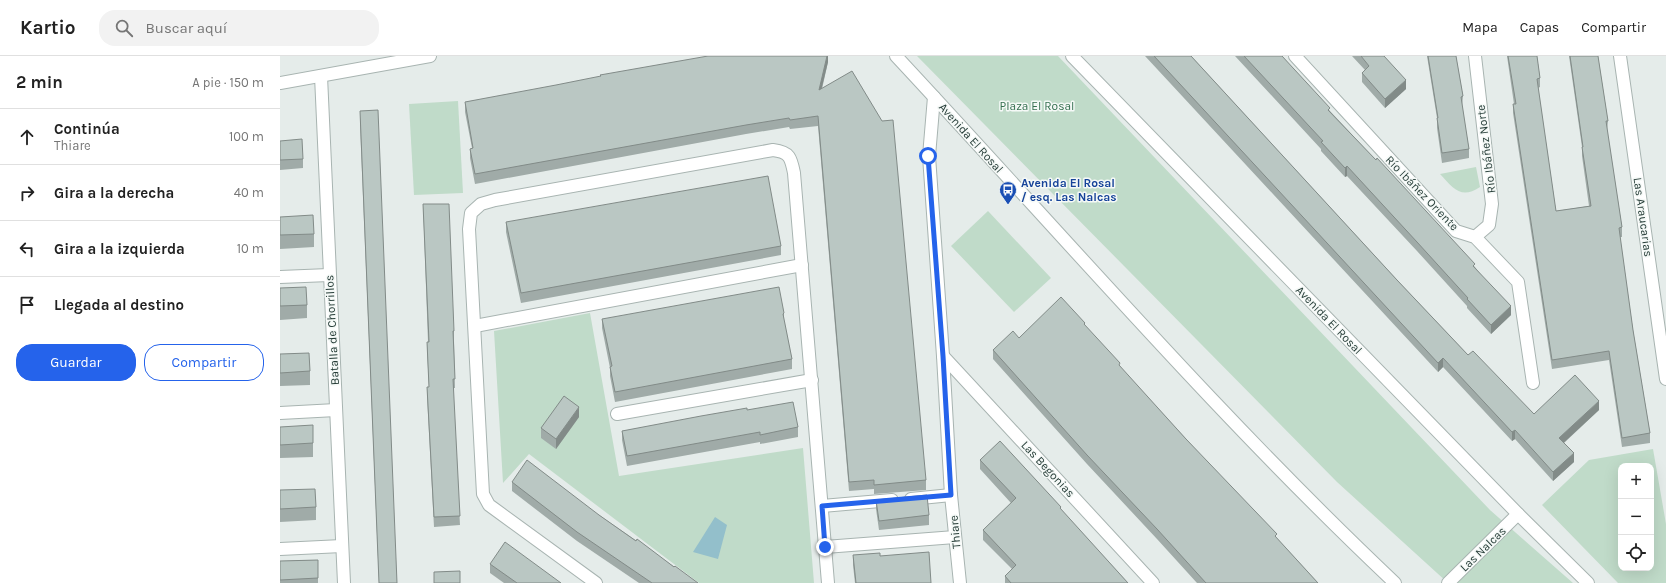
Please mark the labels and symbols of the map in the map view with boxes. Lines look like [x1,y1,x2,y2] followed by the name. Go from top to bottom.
[1000,99,1074,113] park label: Plaza El Rosal
[936,100,1006,176] street label: Avenida El Rosal
[1474,104,1498,194] street label: Río Ibáñez Norte
[919,147,937,165] route start
[1383,152,1461,234] street label: Río Ibáñez Oriente
[1021,176,1117,204] place label: Avenida El Rosal / esq. Las Nalcas
[1630,176,1656,258] street label: Las Araucarias
[998,180,1018,205] bus stop icon: Avenida El Rosal / esq. Las Nalcas
[322,274,342,386] street label: Batalla de Chorrillos
[1293,283,1365,357] street label: Avenida El Rosal
[1018,438,1078,500] street label: Las Begonias
[947,514,963,550] street label: Thiare
[1457,524,1509,574] street label: Las Nalcas
[816,538,834,556] route end

